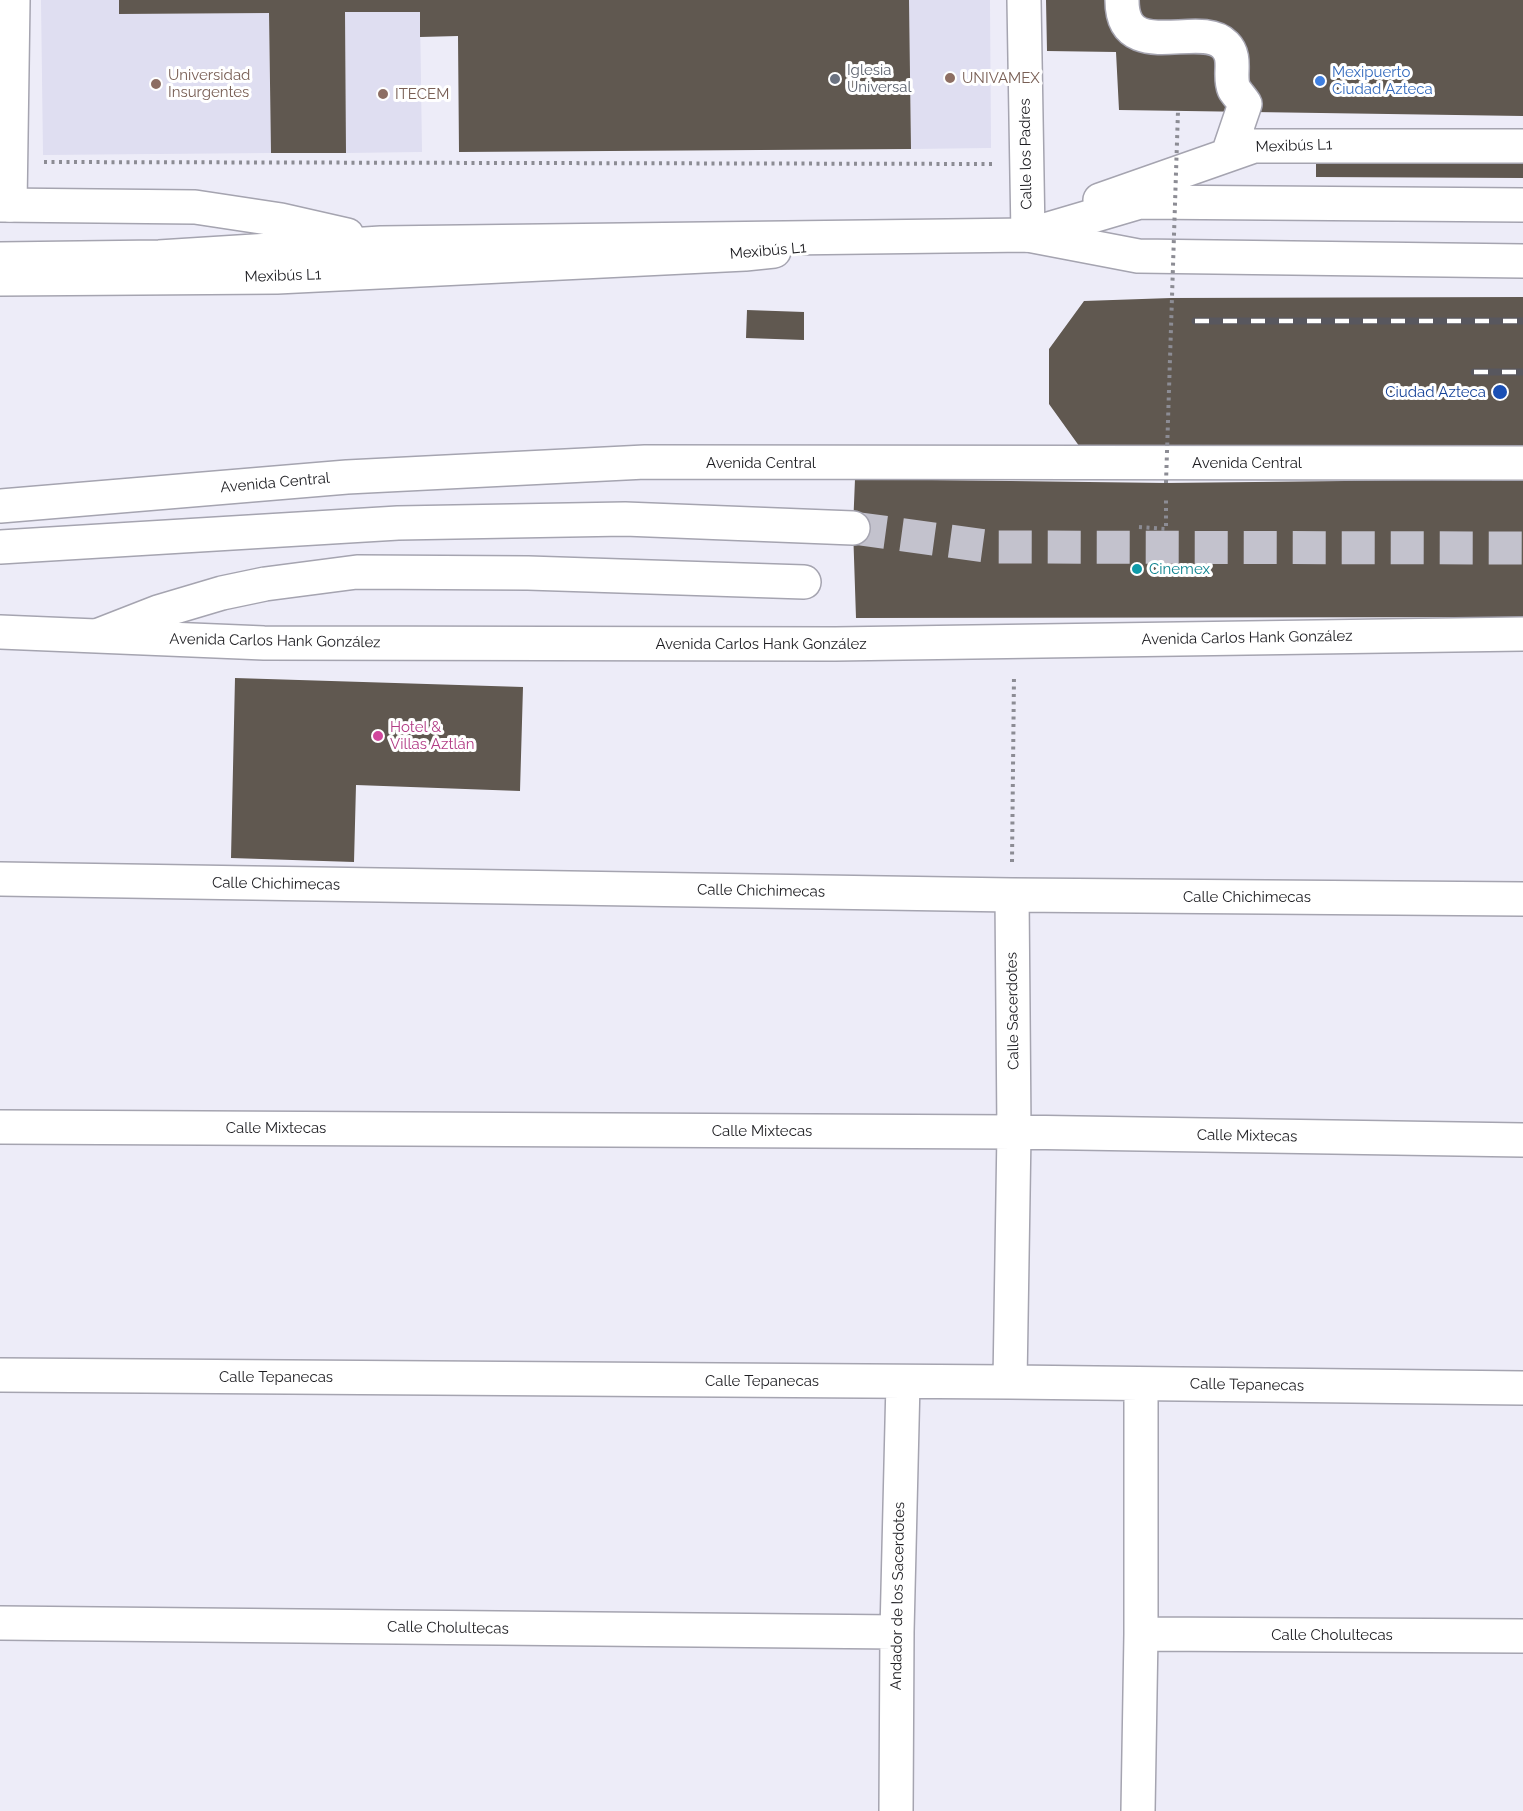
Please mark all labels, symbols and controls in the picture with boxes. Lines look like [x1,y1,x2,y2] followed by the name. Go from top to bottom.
[847,61,912,96] place label: Iglesia Universal
[1332,63,1433,98] place label: Mexipuerto Ciudad Azteca
[168,66,250,101] place label: Universidad Insurgentes
[962,69,1040,87] place label: UNIVAMEX
[943,71,957,85] marker: UNIVAMEX
[828,72,842,86] marker: Iglesia Universal
[1313,74,1327,88] marker: Mexipuerto Ciudad Azteca
[149,77,163,91] marker: Universidad Insurgentes
[395,85,449,103] place label: ITECEM
[376,87,390,101] marker: ITECEM
[1016,98,1036,210] street label: Calle los Padres
[1255,136,1333,156] street label: Mexibús L1
[729,239,807,263] street label: Mexibús L1
[244,266,322,286] street label: Mexibús L1
[1385,383,1486,401] place label: Ciudad Azteca
[1491,383,1509,401] marker: Ciudad Azteca
[706,454,816,472] street label: Avenida Central
[1192,454,1302,472] street label: Avenida Central
[220,469,330,497] street label: Avenida Central
[1149,560,1210,578] place label: Cinemex
[1130,562,1144,576] marker: Cinemex
[1141,627,1353,649] street label: Avenida Carlos Hank González
[169,630,381,652] street label: Avenida Carlos Hank González
[655,635,867,653] street label: Avenida Carlos Hank González
[390,718,474,753] place label: Hotel & Villas Aztlán
[371,729,385,743] marker: Hotel & Villas Aztlán
[212,874,340,894] street label: Calle Chichimecas
[697,881,825,901] street label: Calle Chichimecas
[1183,888,1311,906] street label: Calle Chichimecas
[1003,952,1023,1070] street label: Calle Sacerdotes
[226,1119,326,1137] street label: Calle Mixtecas
[712,1122,812,1140] street label: Calle Mixtecas
[1197,1126,1297,1146] street label: Calle Mixtecas
[219,1368,333,1386] street label: Calle Tepanecas
[705,1372,819,1390] street label: Calle Tepanecas
[1190,1375,1304,1395] street label: Calle Tepanecas
[887,1502,909,1690] street label: Andador de los Sacerdotes
[387,1618,509,1638] street label: Calle Cholultecas
[1271,1626,1393,1644] street label: Calle Cholultecas

